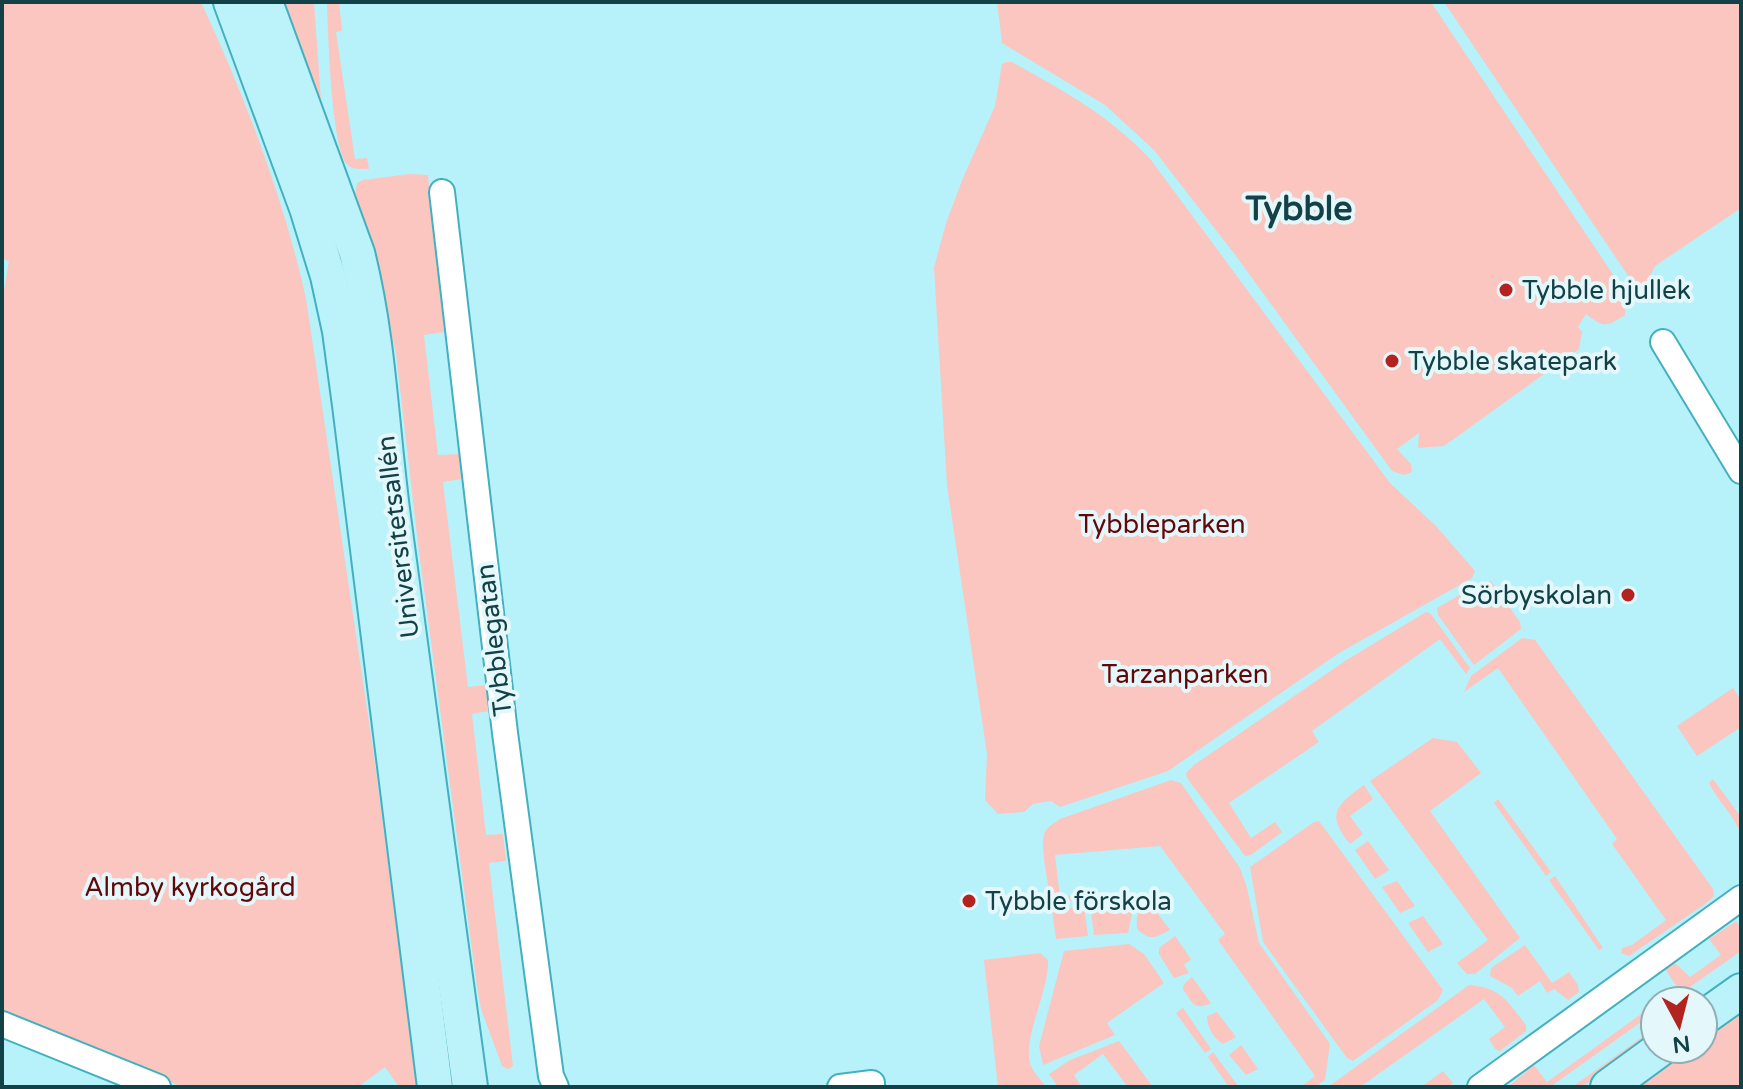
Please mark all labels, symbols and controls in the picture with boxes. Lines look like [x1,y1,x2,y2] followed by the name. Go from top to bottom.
[1244,189,1353,230] district label: Tybble
[1522,275,1691,306] place label: Tybble hjullek
[1497,281,1515,299] marker: Tybble hjullek
[1408,346,1617,377] place label: Tybble skatepark
[1383,352,1401,370] marker: Tybble skatepark
[370,434,426,640] street label: Universitetsallén
[1078,509,1246,540] park label: Tybbleparken
[469,562,519,718] street label: Tybblegatan
[1461,580,1612,611] place label: Sörbyskolan
[1619,586,1637,604] marker: Sörbyskolan
[1101,659,1269,690] park label: Tarzanparken
[84,872,296,903] park label: Almby kyrkogård
[985,886,1172,917] place label: Tybble förskola
[960,892,978,910] marker: Tybble förskola
[1639,985,1719,1065] north arrow
[1671,1030,1692,1058] text: N

